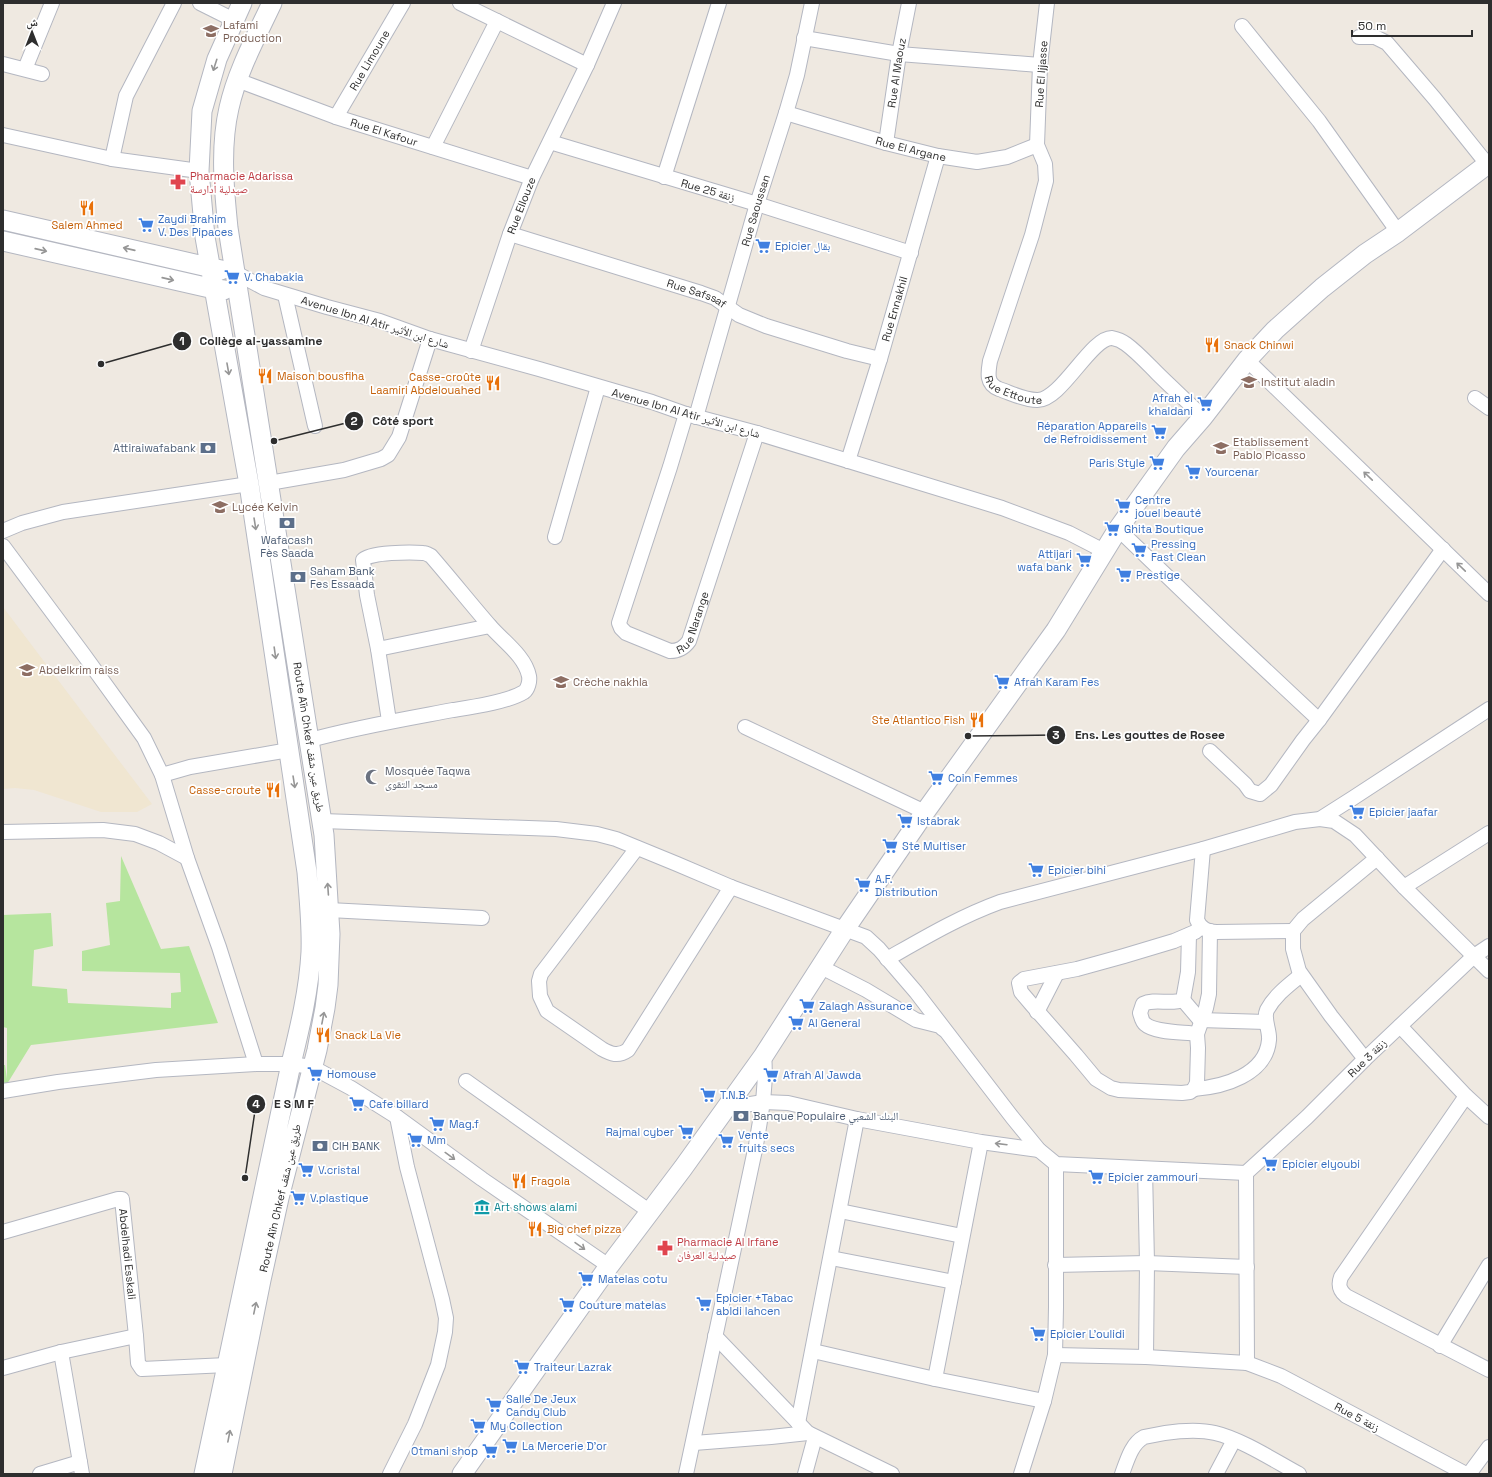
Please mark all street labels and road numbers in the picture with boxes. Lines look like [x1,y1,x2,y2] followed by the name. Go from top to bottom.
[346,27,393,93] street label: Rue Limoune
[884,36,909,109] street label: Rue Al Maouz
[1032,40,1050,108] street label: Rue El Ijjasse
[349,115,419,149] street label: Rue El Kafour
[874,133,947,164] street label: Rue El Argane
[738,173,773,248] street label: Rue Saoussan
[504,175,539,236] street label: Rue Ellouze
[679,176,737,204] street label: Rue 25 زنقة
[878,275,910,343] street label: Rue Ennakhil
[665,276,730,311] street label: Rue Safssaf
[299,293,451,351] street label: Avenue Ibn Al Atir شارع ابن الأثير
[982,374,1043,407] street label: Rue Ettoute
[610,385,762,441] street label: Avenue Ibn Al Atir شارع ابن الأثير
[674,590,712,657] street label: Rue Narange
[290,661,328,813] street label: Route Aïn Chkef طريق عين شقف
[1345,1036,1389,1080] street label: Rue 3 زنقة
[256,1122,304,1274] street label: Route Aïn Chkef طريق عين شقف
[116,1208,139,1300] street label: Abdelhadi Esskali
[1332,1399,1382,1435] street label: Rue 5 زنقة

